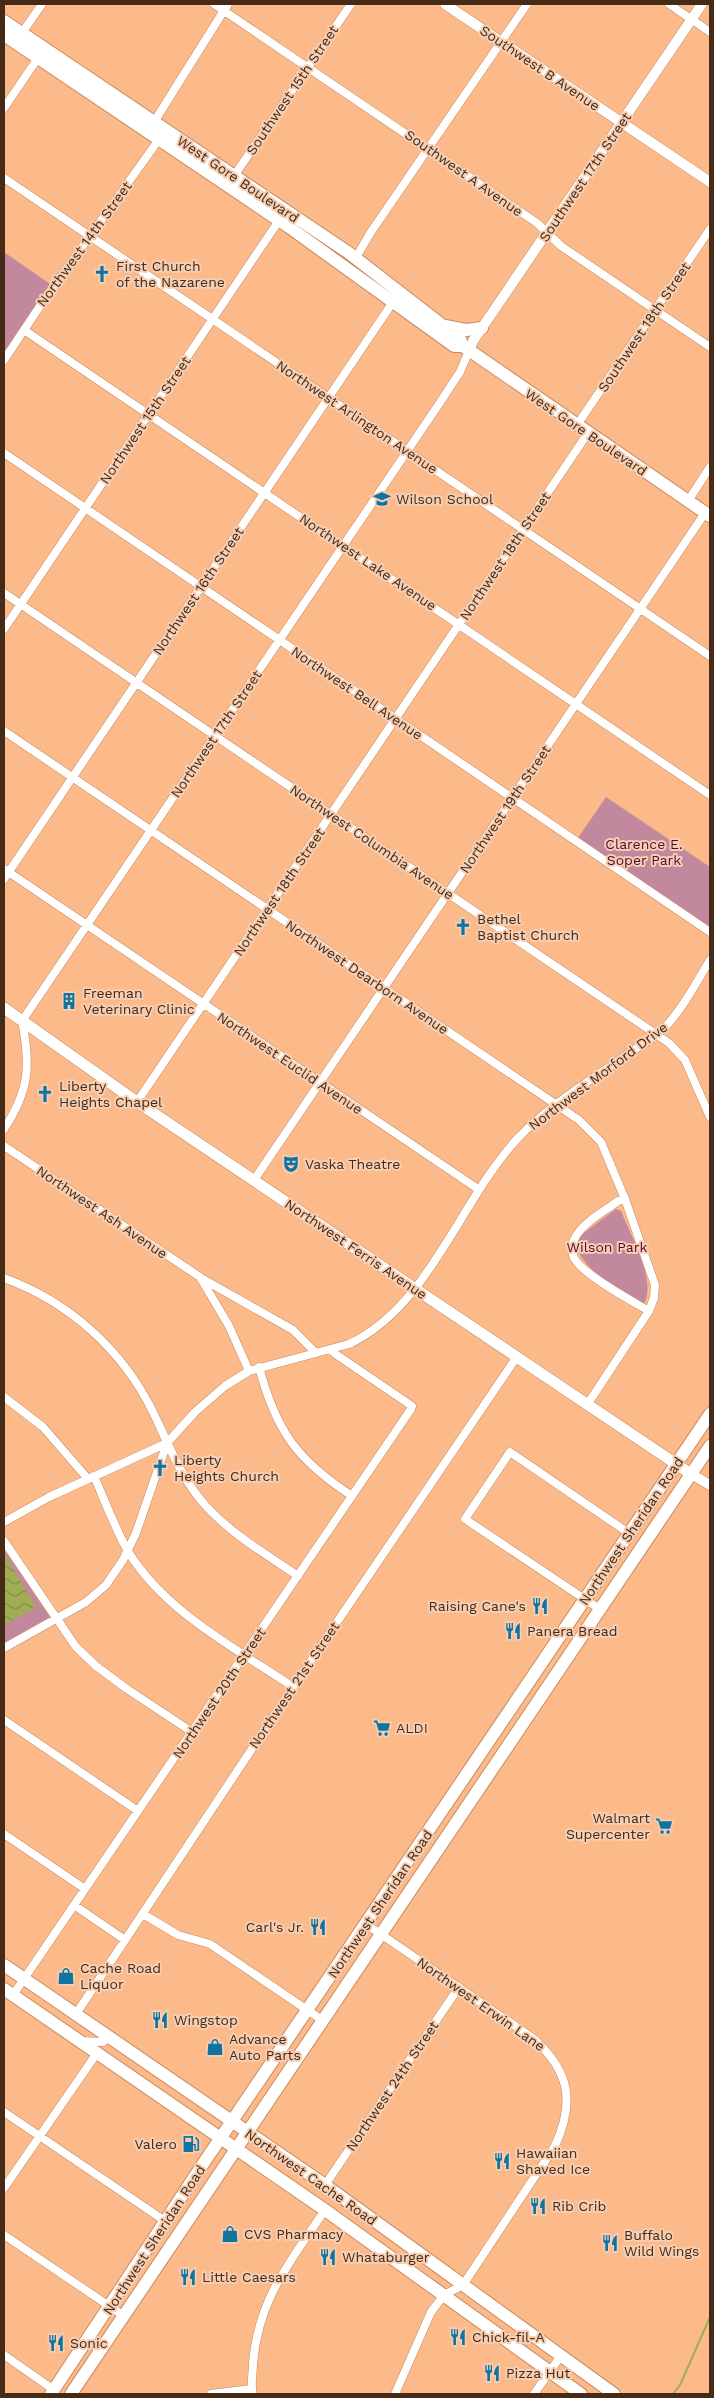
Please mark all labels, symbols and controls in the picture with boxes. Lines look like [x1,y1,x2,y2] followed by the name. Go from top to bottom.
[243,22,341,158] street label: Southwest 15th Street
[477,22,603,114] street label: Southwest B Avenue
[536,109,634,245] street label: Southwest 17th Street
[402,126,526,220] street label: Southwest A Avenue
[174,132,302,226] street label: West Gore Boulevard
[33,178,135,310] street label: Northwest 14th Street
[116,258,225,290] place label: First Church of the Nazarene
[595,259,694,395] street label: Southwest 18th Street
[92,264,112,284] church icon: First Church of the Nazarene
[96,353,194,487] street label: Northwest 15th Street
[273,357,441,477] street label: Northwest Arlington Avenue
[522,385,650,479] street label: West Gore Boulevard
[372,489,392,509] school or university icon: Wilson School
[456,489,554,623] street label: Northwest 18th Street
[396,491,494,507] place label: Wilson School
[297,510,439,614] street label: Northwest Lake Avenue
[149,524,247,658] street label: Northwest 16th Street
[288,643,426,743] street label: Northwest Bell Avenue
[167,667,265,801] street label: Northwest 17th Street
[456,742,554,876] street label: Northwest 19th Street
[287,781,457,903] street label: Northwest Columbia Avenue
[230,825,328,959] street label: Northwest 18th Street
[605,836,683,868] park label: Clarence E. Soper Park
[477,911,579,943] place label: Bethel Baptist Church
[283,916,451,1038] street label: Northwest Dearborn Avenue
[453,917,473,937] church icon: Bethel Baptist Church
[83,985,195,1017] place label: Freeman Veterinary Clinic
[59,991,79,1011] building icon: Freeman Veterinary Clinic
[214,1008,366,1118] street label: Northwest Euclid Avenue
[526,1019,670,1133] street label: Northwest Morford Drive
[59,1078,163,1110] place label: Liberty Heights Chapel
[35,1084,55,1104] church icon: Liberty Heights Chapel
[281,1154,301,1174] theatre icon: Vaska Theatre
[305,1156,400,1172] place label: Vaska Theatre
[34,1162,170,1262] street label: Northwest Ash Avenue
[282,1195,430,1303] street label: Northwest Ferris Avenue
[567,1239,647,1255] park label: Wilson Park
[174,1452,279,1484] place label: Liberty Heights Church
[575,1454,687,1608] street label: Northwest Sheridan Road
[150,1458,170,1478] church icon: Liberty Heights Church
[530,1596,550,1616] restaurant icon: Raising Cane's
[429,1598,526,1614] place label: Raising Cane's
[246,1618,343,1752] street label: Northwest 21st Street
[503,1621,523,1641] restaurant icon: Panera Bread
[527,1623,618,1639] place label: Panera Bread
[169,1625,269,1761] street label: Northwest 20th Street
[372,1718,392,1738] supermarket icon: ALDI
[396,1720,428,1736] place label: ALDI
[566,1810,650,1842] place label: Walmart Supercenter
[654,1816,674,1836] supermarket icon: Walmart Supercenter
[324,1827,436,1981] street label: Northwest Sheridan Road
[308,1917,328,1937] restaurant icon: Carl's Jr.
[246,1919,304,1935] place label: Carl's Jr.
[414,1954,548,2054] street label: Northwest Erwin Lane
[80,1960,161,1992] place label: Cache Road Liquor
[56,1966,76,1986] shop icon: Cache Road Liquor
[150,2010,170,2030] restaurant icon: Wingstop
[174,2012,238,2028] place label: Wingstop
[342,2018,442,2154] street label: Northwest 24th Street
[229,2031,301,2063] place label: Advance Auto Parts
[205,2037,225,2057] shop icon: Advance Auto Parts
[242,2125,380,2229] street label: Northwest Cache Road
[181,2134,201,2154] fuel station icon: Valero
[135,2136,177,2152] place label: Valero
[516,2145,590,2177] place label: Hawaiian Shaved Ice
[492,2151,512,2171] restaurant icon: Hawaiian Shaved Ice
[100,2162,208,2318] street label: Northwest Sheridan Road
[528,2196,548,2216] restaurant icon: Rib Crib
[552,2198,606,2214] place label: Rib Crib
[220,2224,240,2244] shop icon: CVS Pharmacy
[244,2226,344,2242] place label: CVS Pharmacy
[624,2227,699,2259] place label: Buffalo Wild Wings
[600,2233,620,2253] restaurant icon: Buffalo Wild Wings
[318,2247,338,2267] restaurant icon: Whataburger
[342,2249,430,2265] place label: Whataburger
[178,2267,198,2287] restaurant icon: Little Caesars
[202,2269,296,2285] place label: Little Caesars
[448,2327,468,2347] restaurant icon: Chick-fil-A
[472,2329,545,2345] place label: Chick-fil-A
[46,2333,66,2353] restaurant icon: Sonic
[70,2335,108,2351] place label: Sonic
[482,2363,502,2383] restaurant icon: Pizza Hut
[506,2365,570,2381] place label: Pizza Hut

